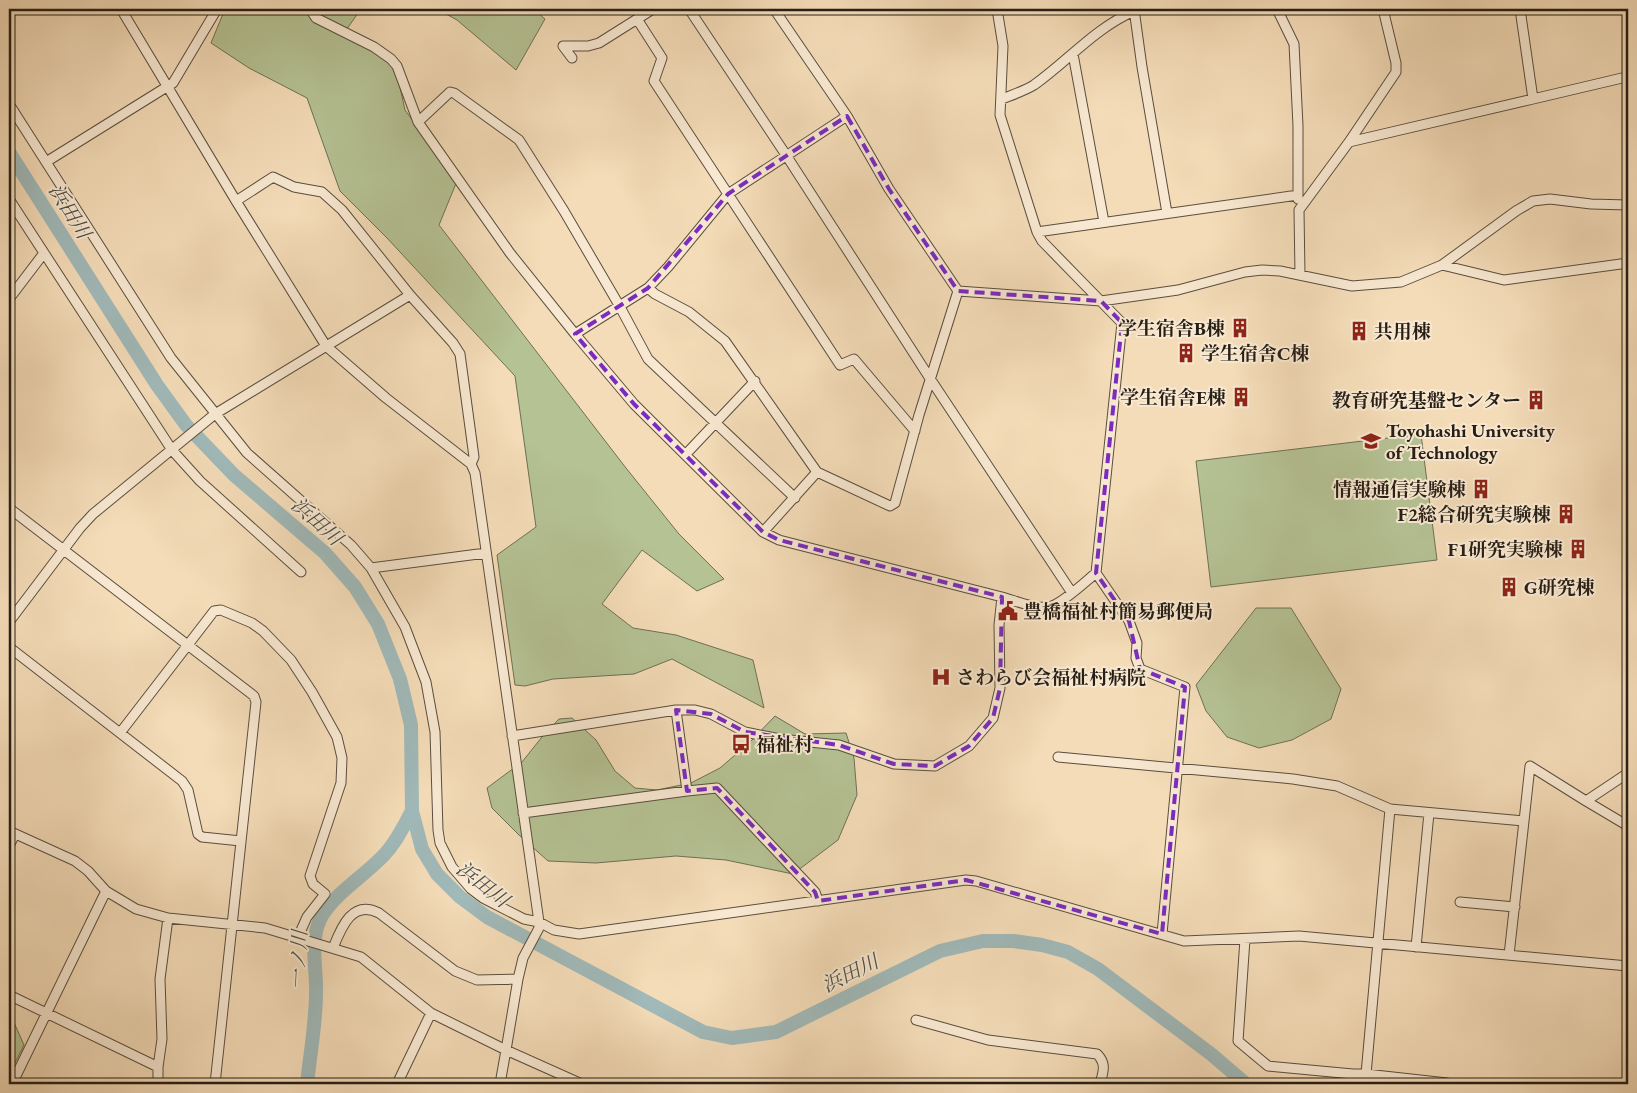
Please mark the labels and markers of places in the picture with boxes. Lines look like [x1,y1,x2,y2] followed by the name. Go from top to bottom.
[1118,316,1225,341] place label: 学生宿舎B棟
[1229,317,1251,339] building icon: 学生宿舎B棟
[1374,319,1431,344] place label: 共用棟
[1348,320,1370,342] building icon: 共用棟
[1201,341,1309,366] place label: 学生宿舎C棟
[1175,342,1197,364] building icon: 学生宿舎C棟
[1120,385,1226,410] place label: 学生宿舎E棟
[1230,386,1252,408] building icon: 学生宿舎E棟
[1332,388,1521,413] place label: 教育研究基盤センター
[1525,389,1547,411] building icon: 教育研究基盤センター
[1386,418,1556,465] place label: Toyohashi University of Technology
[1360,430,1382,452] school or university icon: Toyohashi University of Technology
[1333,477,1466,502] place label: 情報通信実験棟
[1470,478,1492,500] building icon: 情報通信実験棟
[1398,502,1551,527] place label: F2総合研究実験棟
[1555,503,1577,525] building icon: F2総合研究実験棟
[1448,537,1563,562] place label: F1研究実験棟
[1567,538,1589,560] building icon: F1研究実験棟
[1524,575,1595,600] place label: G研究棟
[1498,576,1520,598] building icon: G研究棟
[1023,599,1213,624] place label: 豊橋福祉村簡易郵便局
[997,600,1019,622] public building icon: 豊橋福祉村簡易郵便局
[956,665,1146,690] place label: さわらび会福祉村病院
[930,666,952,688] hospital icon: さわらび会福祉村病院
[756,732,813,757] place label: 福祉村
[730,733,752,755] bus stop icon: 福祉村

